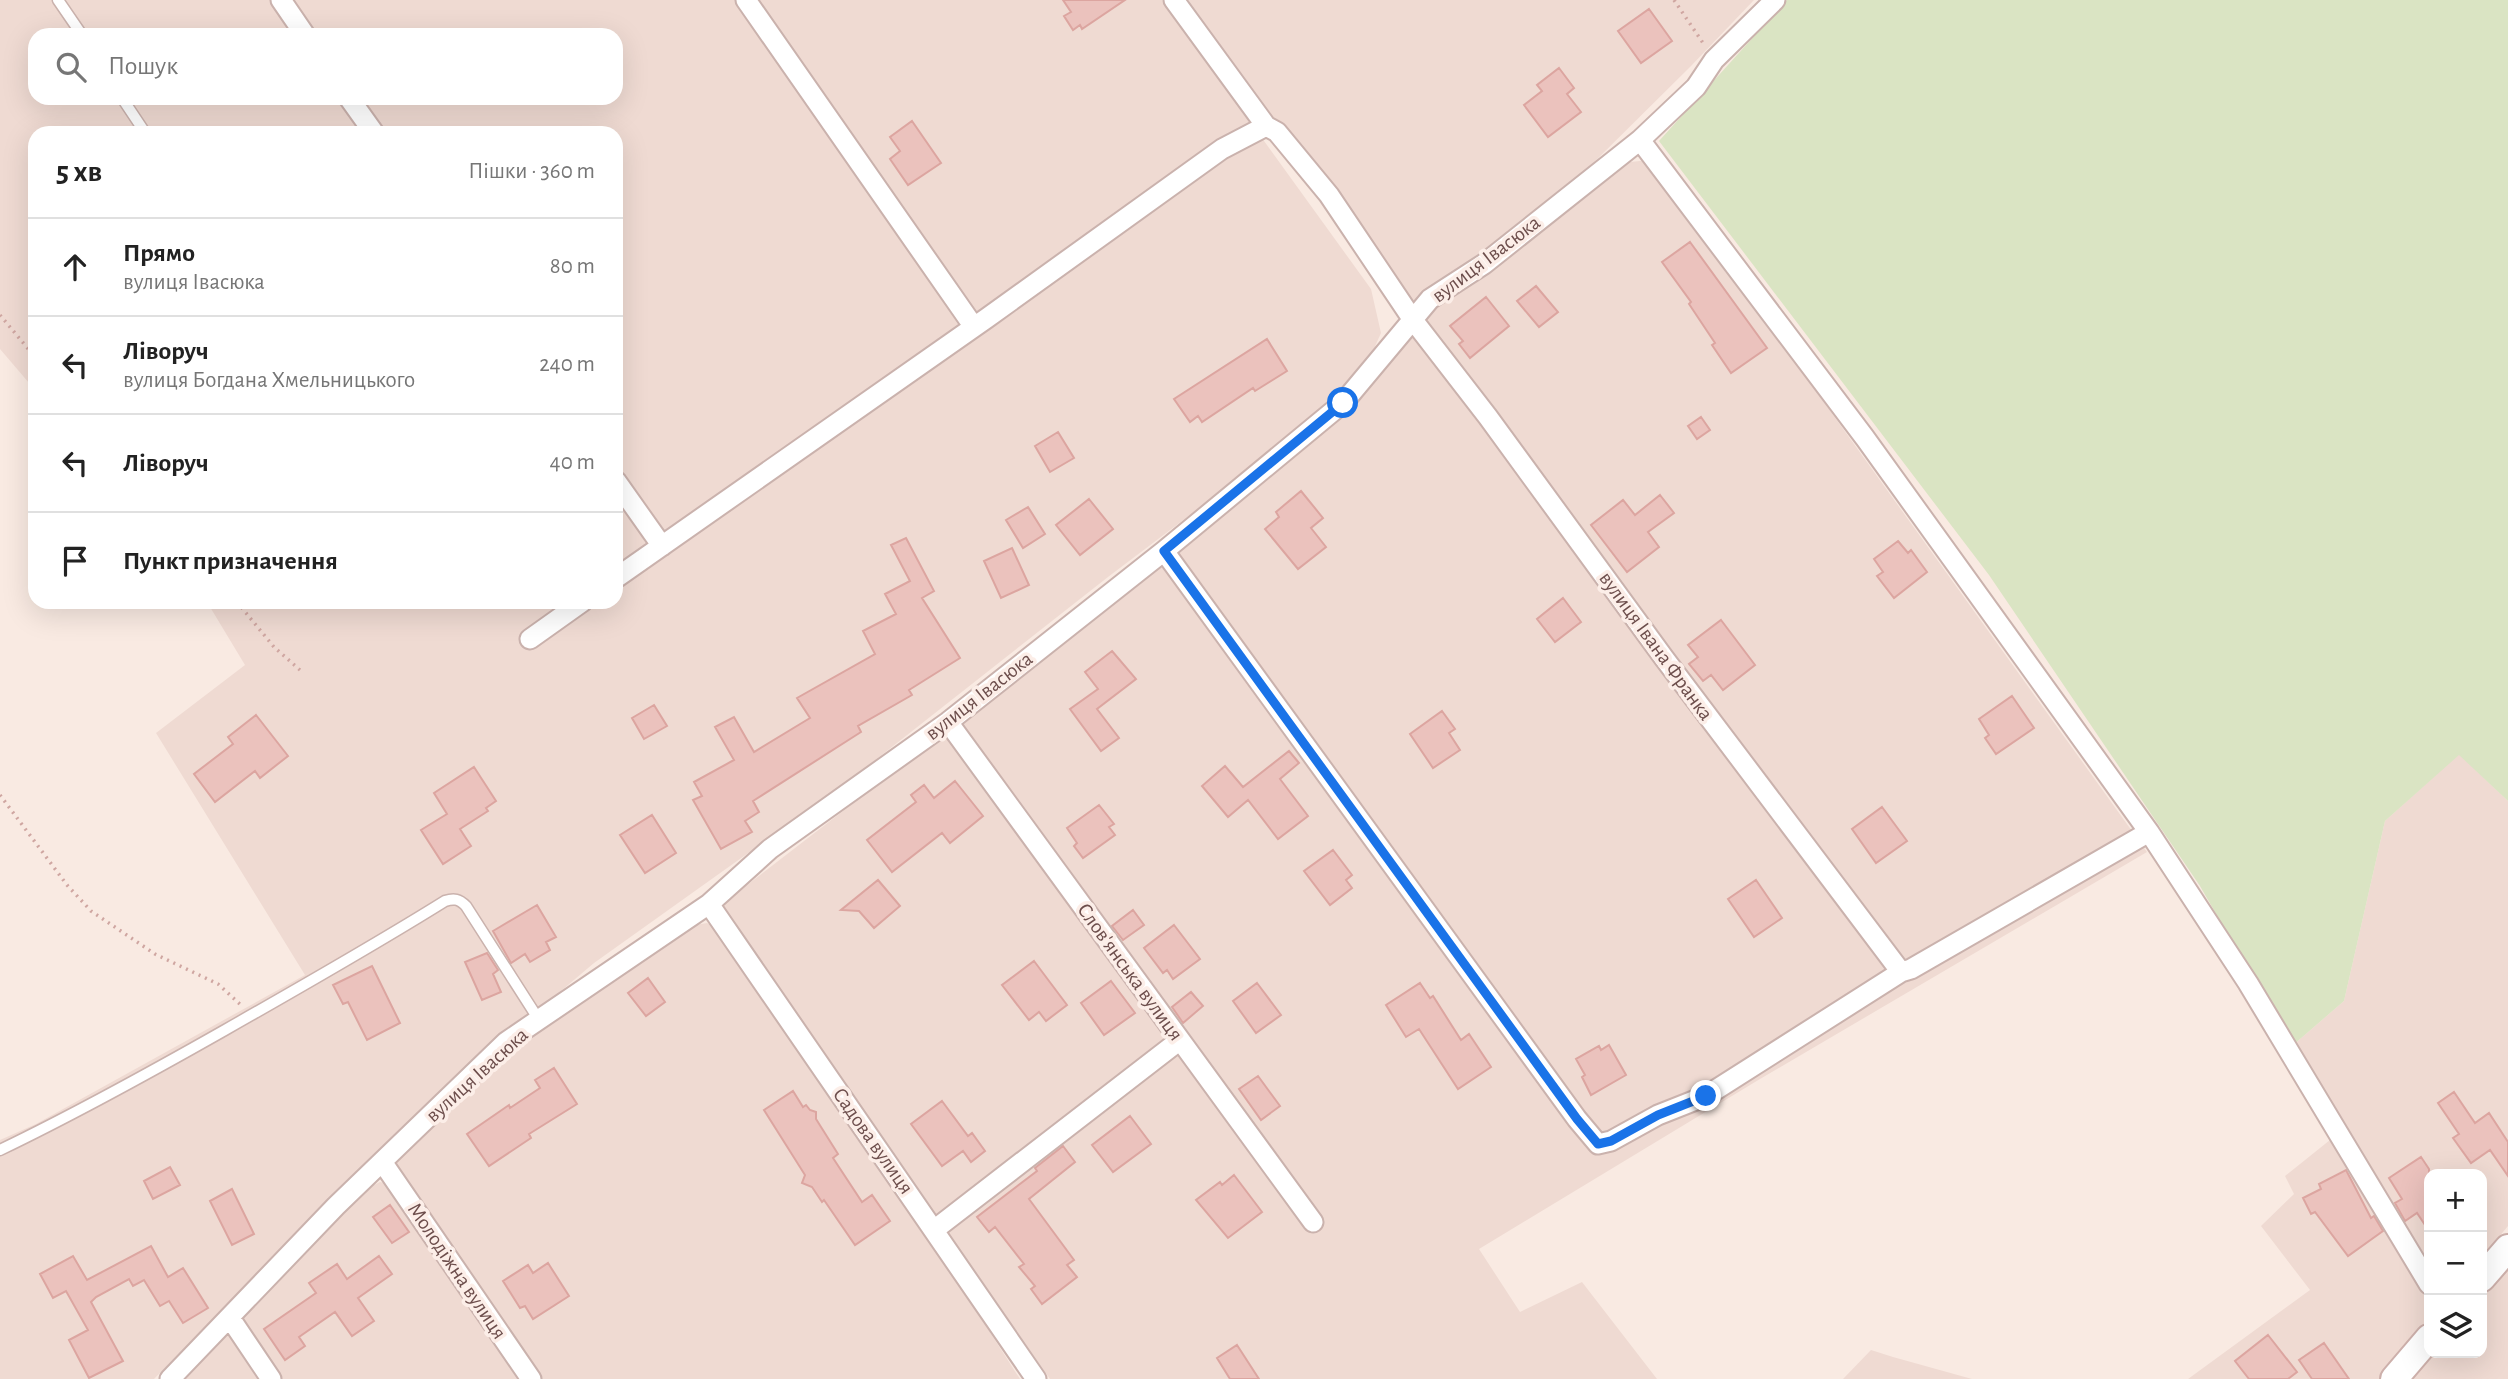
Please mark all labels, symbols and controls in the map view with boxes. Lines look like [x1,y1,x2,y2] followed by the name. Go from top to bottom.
[28,28,623,105] search box
[52,48,90,86] icon: search
[108,53,178,79] text: Пошук
[56,157,102,187] text: 5 хв
[468,160,595,183] text: Пішки · 360 m
[1428,211,1544,306] street label: вулиця Івасюка
[123,240,195,266] text: Прямо
[56,248,94,286] icon: ahead
[550,255,595,278] text: 80 m
[123,271,265,294] text: вулиця Івасюка
[123,338,209,364] text: Ліворуч
[56,346,94,384] icon: left
[539,353,595,376] text: 240 m
[123,369,415,392] text: вулиця Богдана Хмельницького
[1327,387,1358,418] route start
[56,444,94,482] icon: left
[123,450,209,476] text: Ліворуч
[550,451,595,474] text: 40 m
[56,542,94,580] icon: arrive
[123,548,338,574] text: Пункт призначення
[1595,568,1717,725] street label: вулиця Івана Франка
[922,648,1037,744] street label: вулиця Івасюка
[1073,899,1187,1045] street label: Слов'янська вулиця
[422,1024,532,1126] street label: вулиця Івасюка
[1690,1080,1721,1111] route end
[829,1084,917,1198] street label: Садова вулиця
[2424,1169,2487,1358] map controls
[2424,1169,2487,1232] button: +
[404,1199,510,1343] street label: Молодіжна вулиця
[2424,1232,2487,1295] button: −
[2424,1295,2487,1358] button: layers

